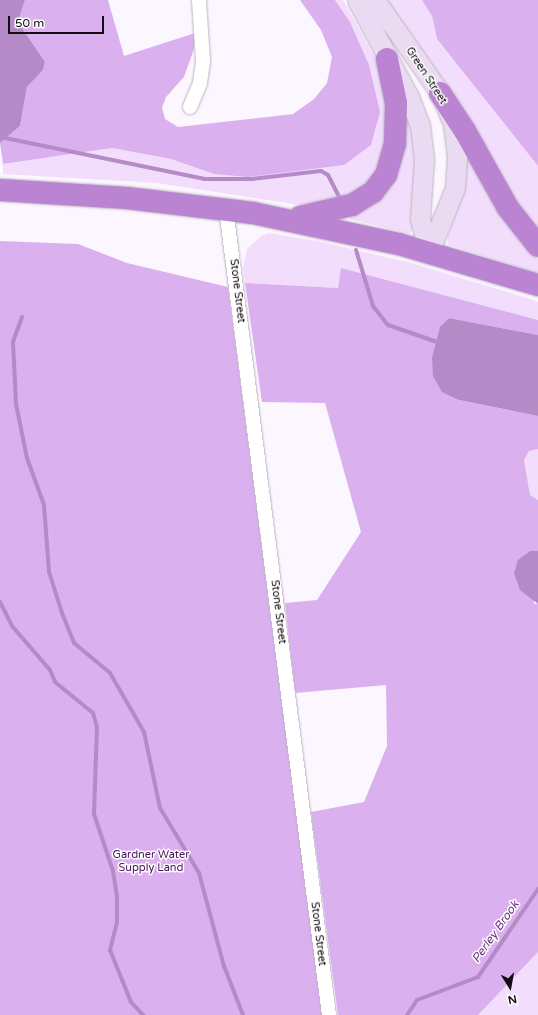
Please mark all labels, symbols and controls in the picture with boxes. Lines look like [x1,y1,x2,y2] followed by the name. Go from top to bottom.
[10,8,106,34] scale bar
[15,16,44,30] text: 50 m
[403,45,449,107] street label: Green Street
[227,258,247,324] street label: Stone Street
[268,579,288,645] street label: Stone Street
[113,849,189,875] park label: Gardner Water Supply Land
[469,898,523,966] water label: Perley Brook
[308,901,328,967] street label: Stone Street
[490,967,530,1007] north arrow
[507,992,518,1006] text: N

